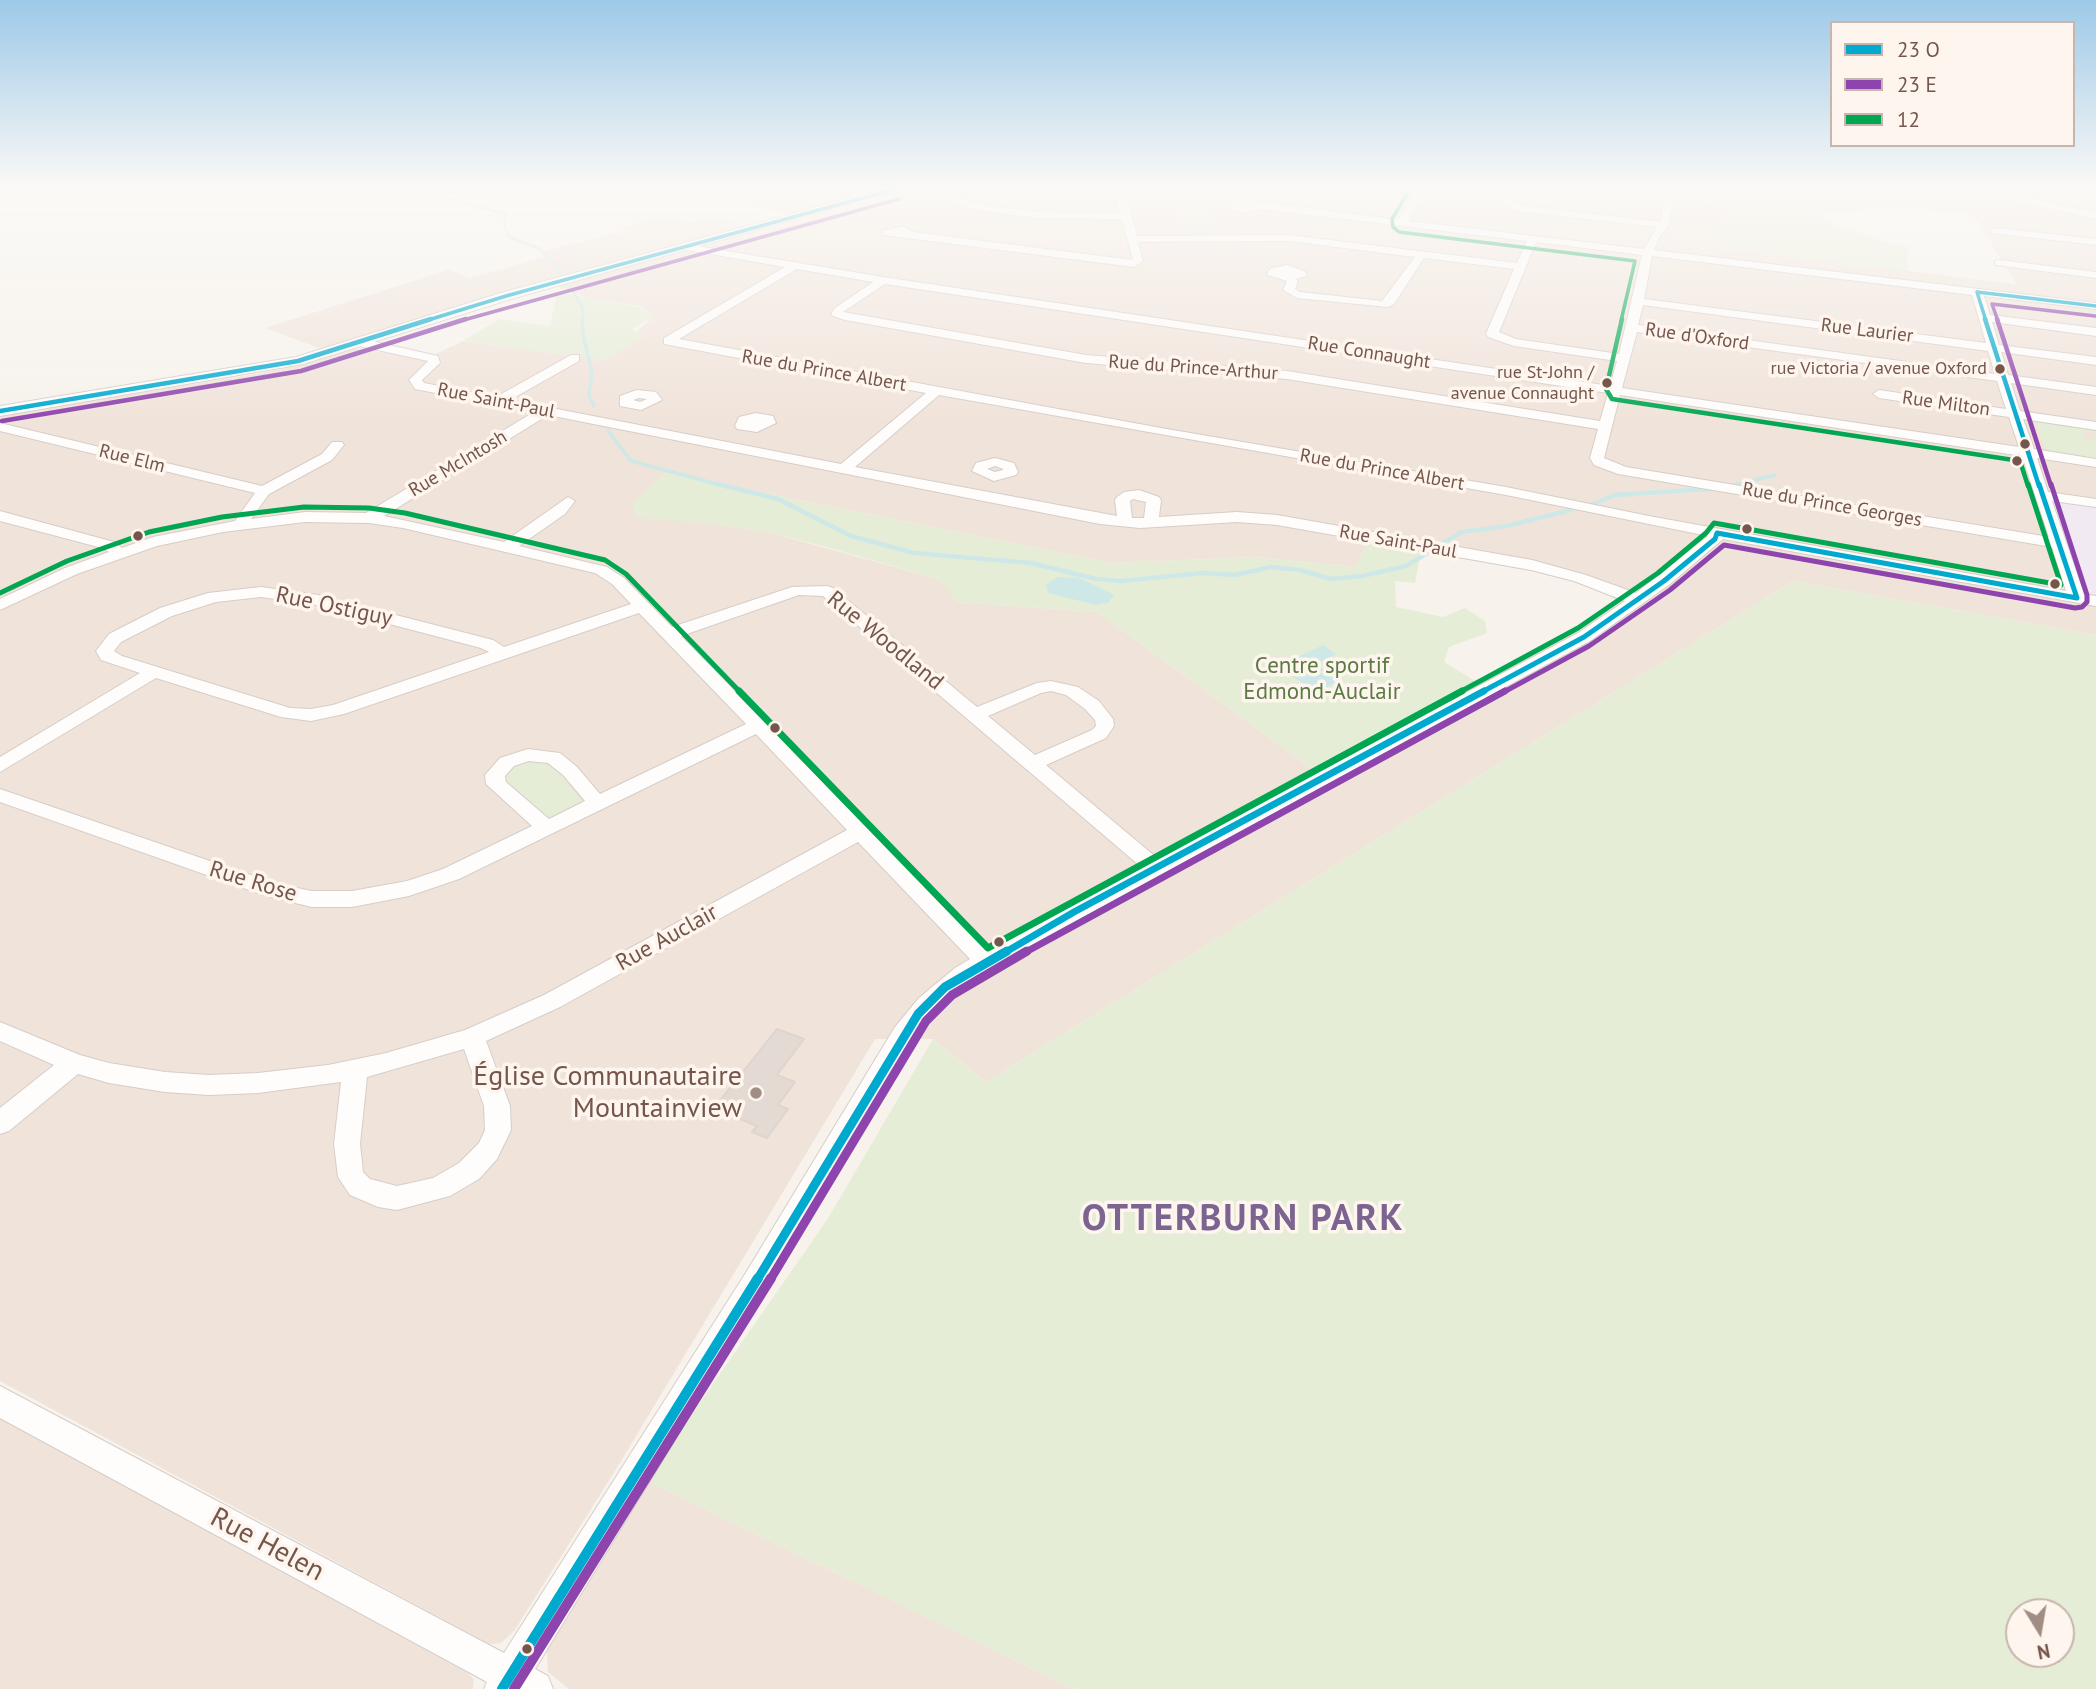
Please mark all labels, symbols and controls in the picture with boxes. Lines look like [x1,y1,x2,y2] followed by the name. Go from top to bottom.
[1830,21,2075,147] legend
[1897,36,1940,63] text: 23 O
[1897,71,1937,98] text: 23 E
[1897,106,1920,133] text: 12
[1820,314,1914,348] street label: Rue Laurier
[1644,318,1750,356] street label: Rue d'Oxford
[1306,332,1432,374] street label: Rue Connaught
[740,345,908,397] street label: Rue du Prince Albert
[1108,351,1278,385] street label: Rue du Prince-Arthur
[1771,358,1987,380] place label: rue Victoria / avenue Oxford
[1451,362,1594,404] place label: rue St-John / avenue Connaught
[1993,362,2007,376] marker: rue Victoria / avenue Oxford
[1600,376,1614,390] marker: rue St-John / avenue Connaught
[435,378,557,424] street label: Rue Saint-Paul
[1901,387,1991,421] street label: Rue Milton
[405,426,511,502] street label: Rue McIntosh
[2018,437,2032,451] unlabelled marker
[97,440,167,478] street label: Rue Elm
[1298,444,1466,496] street label: Rue du Prince Albert
[2010,454,2024,468] unlabelled marker
[1740,478,1924,532] street label: Rue du Prince Georges
[1337,520,1459,564] street label: Rue Saint-Paul
[1740,522,1754,536] unlabelled marker
[131,529,145,543] unlabelled marker
[2048,577,2062,591] unlabelled marker
[273,581,395,633] street label: Rue Ostiguy
[821,586,949,696] street label: Rue Woodland
[1243,652,1401,706] park label: Centre sportif Edmond-Auclair
[768,721,782,735] unlabelled marker
[206,856,300,908] street label: Rue Rose
[611,899,723,977] street label: Rue Auclair
[992,935,1006,949] unlabelled marker
[473,1060,742,1126] place label: Église Communautaire Mountainview
[748,1085,764,1101] marker: Église Communautaire Mountainview
[1083,1197,1403,1241] district label: OTTERBURN PARK
[204,1501,330,1589] street label: Rue Helen
[2005,1598,2075,1668] north arrow
[2035,1639,2052,1665] text: N
[520,1642,534,1656] unlabelled marker

